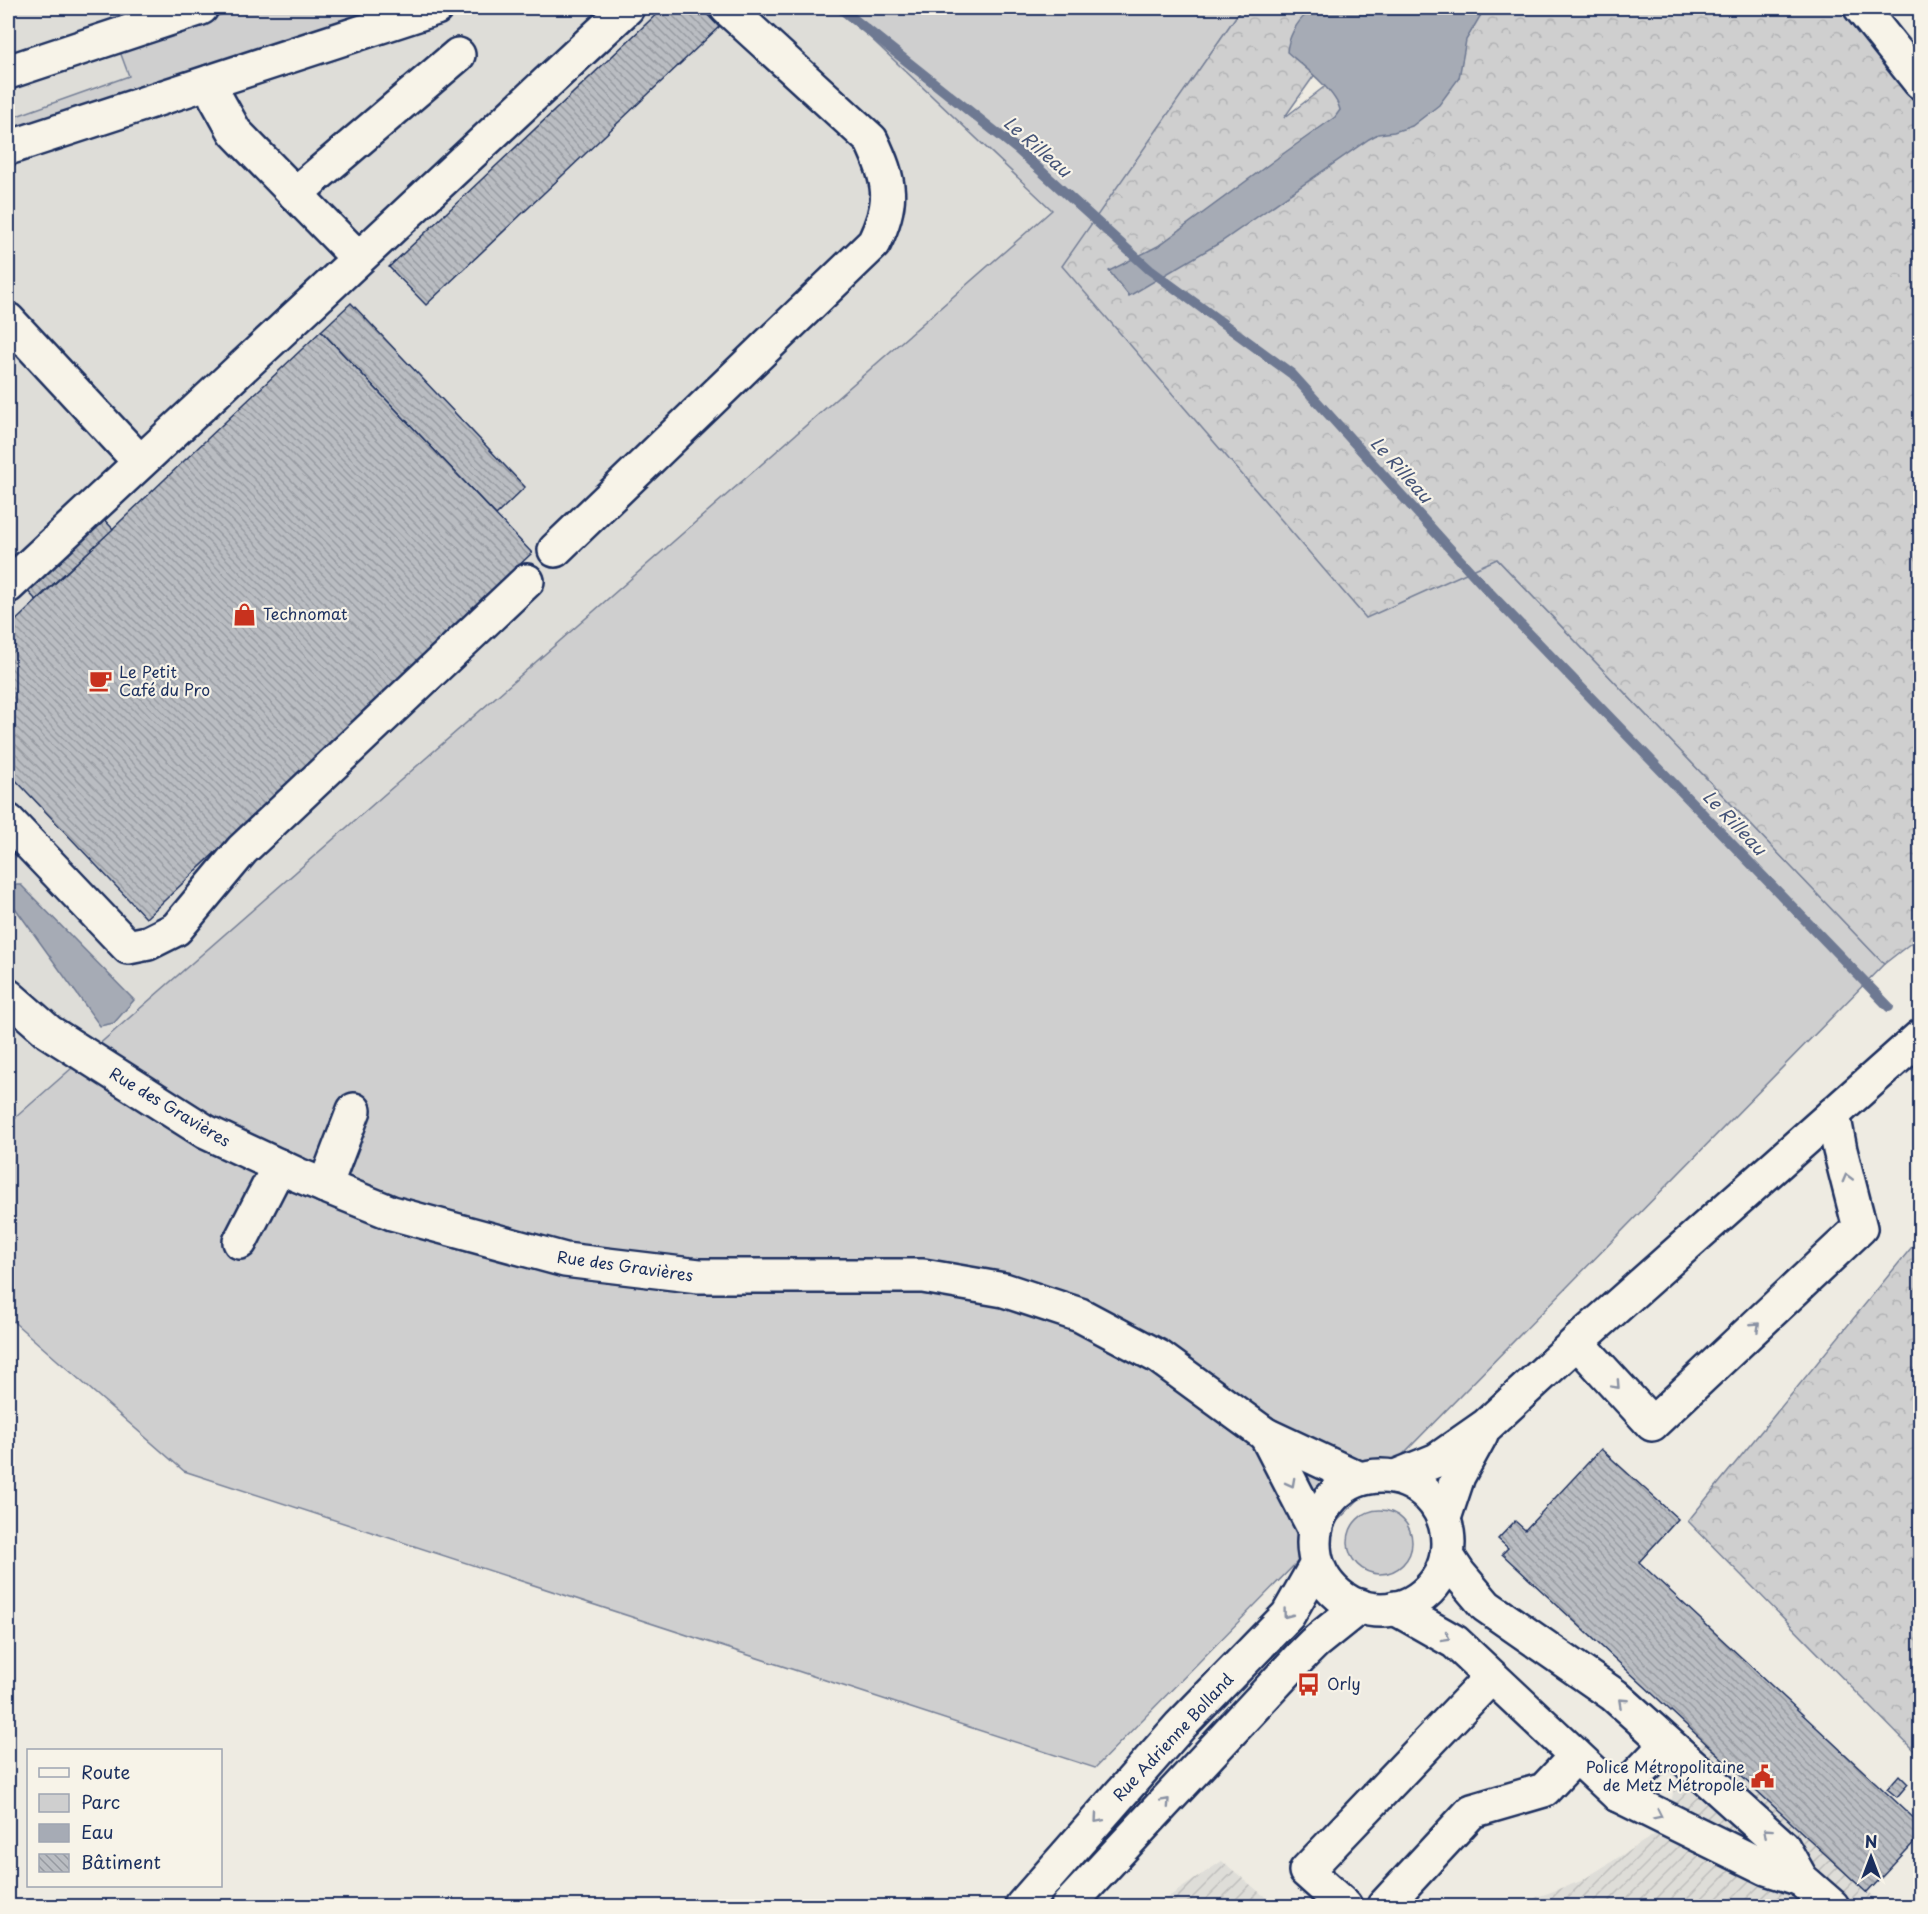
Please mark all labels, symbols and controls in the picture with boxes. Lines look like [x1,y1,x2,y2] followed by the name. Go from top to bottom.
[998,109,1078,184] water label: Le Rilleau
[1365,430,1440,509] water label: Le Rilleau
[232,601,258,627] shop icon: Technomat
[263,601,348,625] place label: Technomat
[119,659,210,701] place label: Le Petit Café du Pro
[88,668,114,694] cafe icon: Le Petit Café du Pro
[1697,783,1774,861] water label: Le Rilleau
[106,1061,236,1152] street label: Rue des Gravières
[1842,1173,1854,1184] one-way arrow
[556,1244,695,1286] street label: Rue des Gravières
[1749,1322,1760,1333] one-way arrow
[1609,1378,1620,1389] one-way arrow
[1284,1476,1295,1487] one-way arrow
[1283,1607,1294,1618] one-way arrow
[1439,1630,1450,1641] one-way arrow
[1107,1667,1238,1806] street label: Rue Adrienne Bolland
[1296,1671,1322,1697] bus stop icon: Orly
[1327,1671,1361,1695] place label: Orly
[1618,1698,1628,1709] one-way arrow
[27,1749,222,1887] legend
[1586,1754,1745,1796] place label: Police Métropolitaine de Metz Métropole
[81,1758,131,1785] text: Route
[1750,1763,1776,1789] public building icon: Police Métropolitaine de Metz Métropole
[81,1788,120,1815] text: Parc
[1159,1799,1170,1809] one-way arrow
[1652,1807,1663,1819] one-way arrow
[1094,1812,1105,1822] one-way arrow
[81,1818,113,1845] text: Eau
[1841,1827,1901,1887] north arrow
[1763,1828,1773,1839] one-way arrow
[1865,1829,1877,1853] text: N
[81,1848,161,1875] text: Bâtiment

